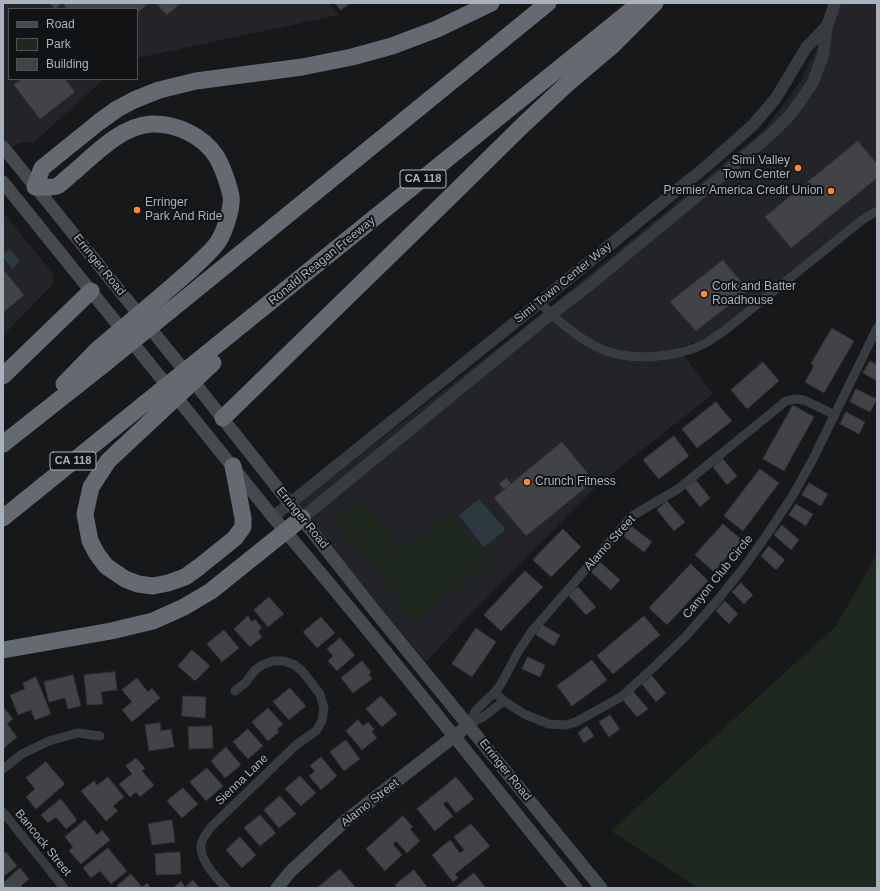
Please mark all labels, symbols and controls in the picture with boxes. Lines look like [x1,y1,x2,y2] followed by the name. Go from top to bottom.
[8,8,138,80] legend
[46,17,75,31] text: Road
[46,37,71,51] text: Park
[46,57,89,71] text: Building
[723,154,790,182] place label: Simi Valley Town Center
[793,163,803,173] marker: Simi Valley Town Center
[400,170,446,188] road number: CA 118
[664,184,823,198] place label: Premier America Credit Union
[826,186,836,196] marker: Premier America Credit Union
[145,196,222,224] place label: Erringer Park And Ride
[132,205,142,215] marker: Erringer Park And Ride
[266,214,378,308] street label: Ronald Reagan Freeway
[70,231,128,299] street label: Erringer Road
[511,239,615,327] street label: Simi Town Center Way
[712,280,796,308] place label: Cork and Batter Roadhouse
[699,289,709,299] marker: Cork and Batter Roadhouse
[50,452,96,470] road number: CA 118
[535,475,616,489] place label: Crunch Fitness
[522,477,532,487] marker: Crunch Fitness
[273,484,331,552] street label: Erringer Road
[581,512,639,574] street label: Alamo Street
[680,532,756,622] street label: Canyon Club Circle
[476,736,534,804] street label: Erringer Road
[213,751,271,809] street label: Sienna Lane
[338,776,402,830] street label: Alamo Street
[12,807,74,879] street label: Bancock Street

